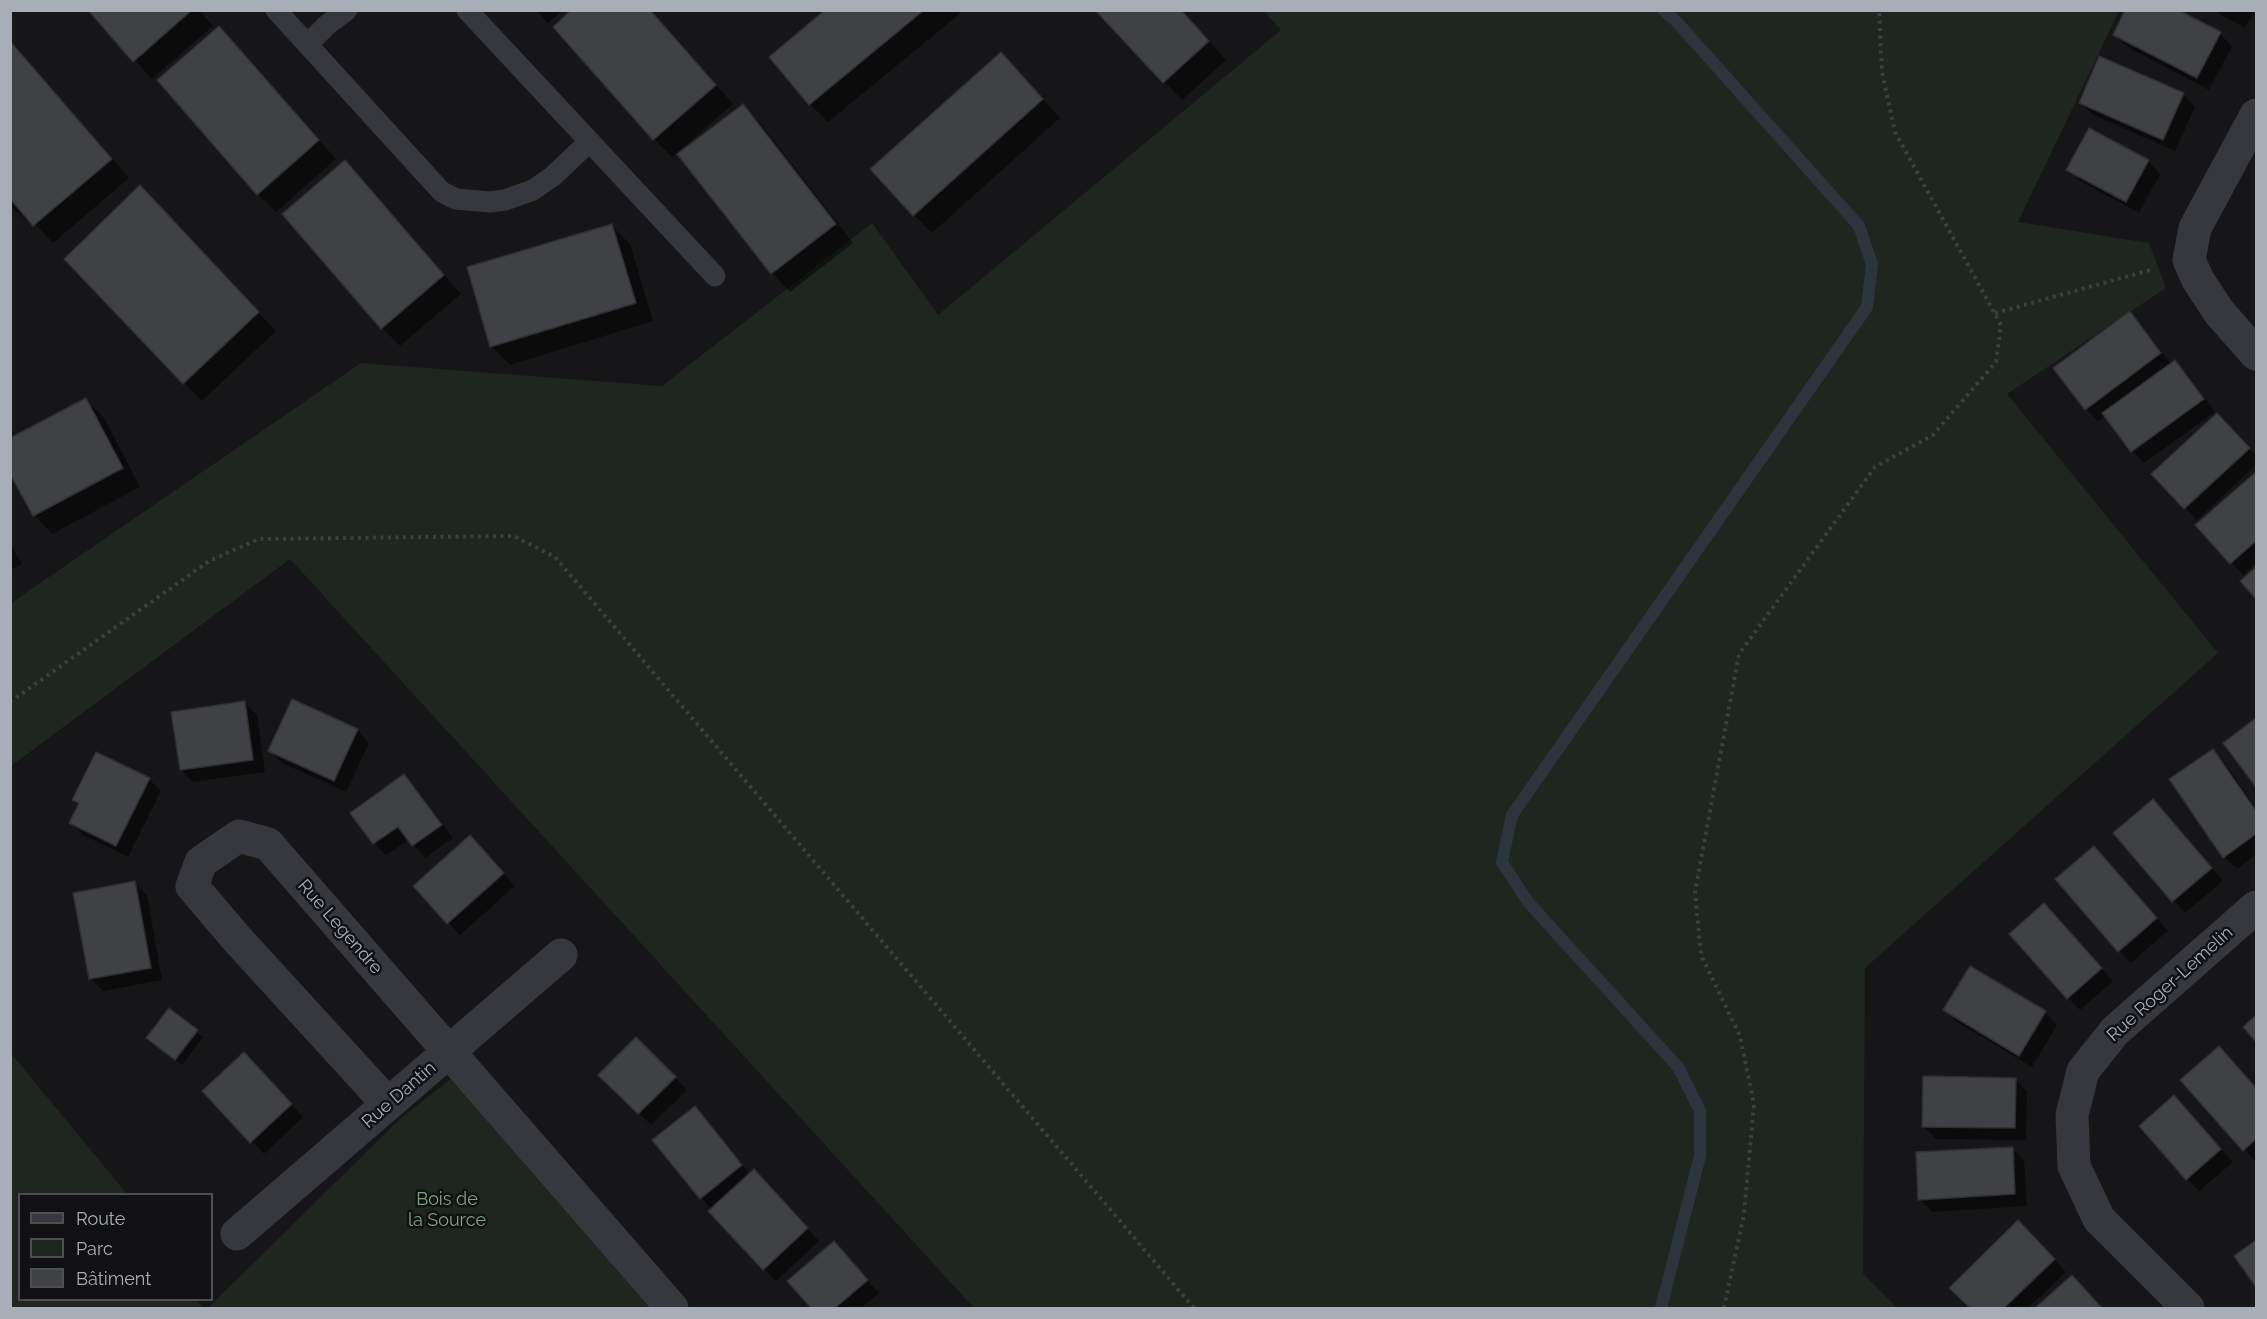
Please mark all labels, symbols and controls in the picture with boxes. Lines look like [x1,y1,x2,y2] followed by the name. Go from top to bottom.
[293,875,387,979] street label: Rue Legendre
[2103,922,2237,1046] street label: Rue Roger-Lemelin
[358,1057,440,1133] street label: Rue Dantin
[408,1189,486,1232] park label: Bois de la Source
[18,1193,213,1301] legend
[76,1208,125,1229] text: Route
[76,1238,113,1259] text: Parc
[76,1268,151,1289] text: Bâtiment

